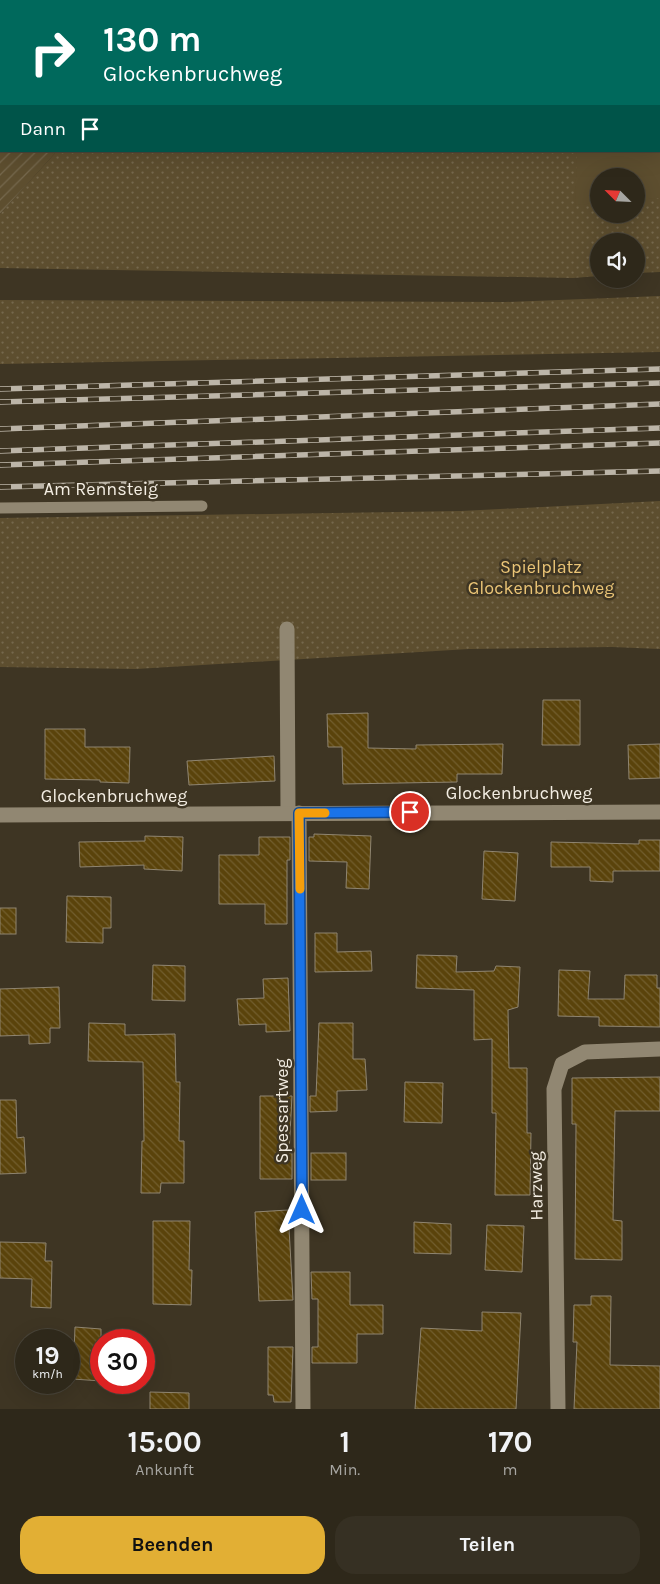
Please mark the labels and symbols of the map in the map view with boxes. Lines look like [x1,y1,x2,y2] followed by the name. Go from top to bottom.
[590,168,645,222] north arrow
[44,478,158,500] street label: Am Rennsteig
[468,556,614,599] park label: Spielplatz Glockenbruchweg
[446,782,592,804] street label: Glockenbruchweg
[41,785,187,807] street label: Glockenbruchweg
[389,791,431,833] pin
[271,1058,293,1164] street label: Spessartweg
[524,1151,548,1221] street label: Harzweg
[275,1183,327,1235] position arrow
[90,1329,155,1394] speed limit sign: 30

